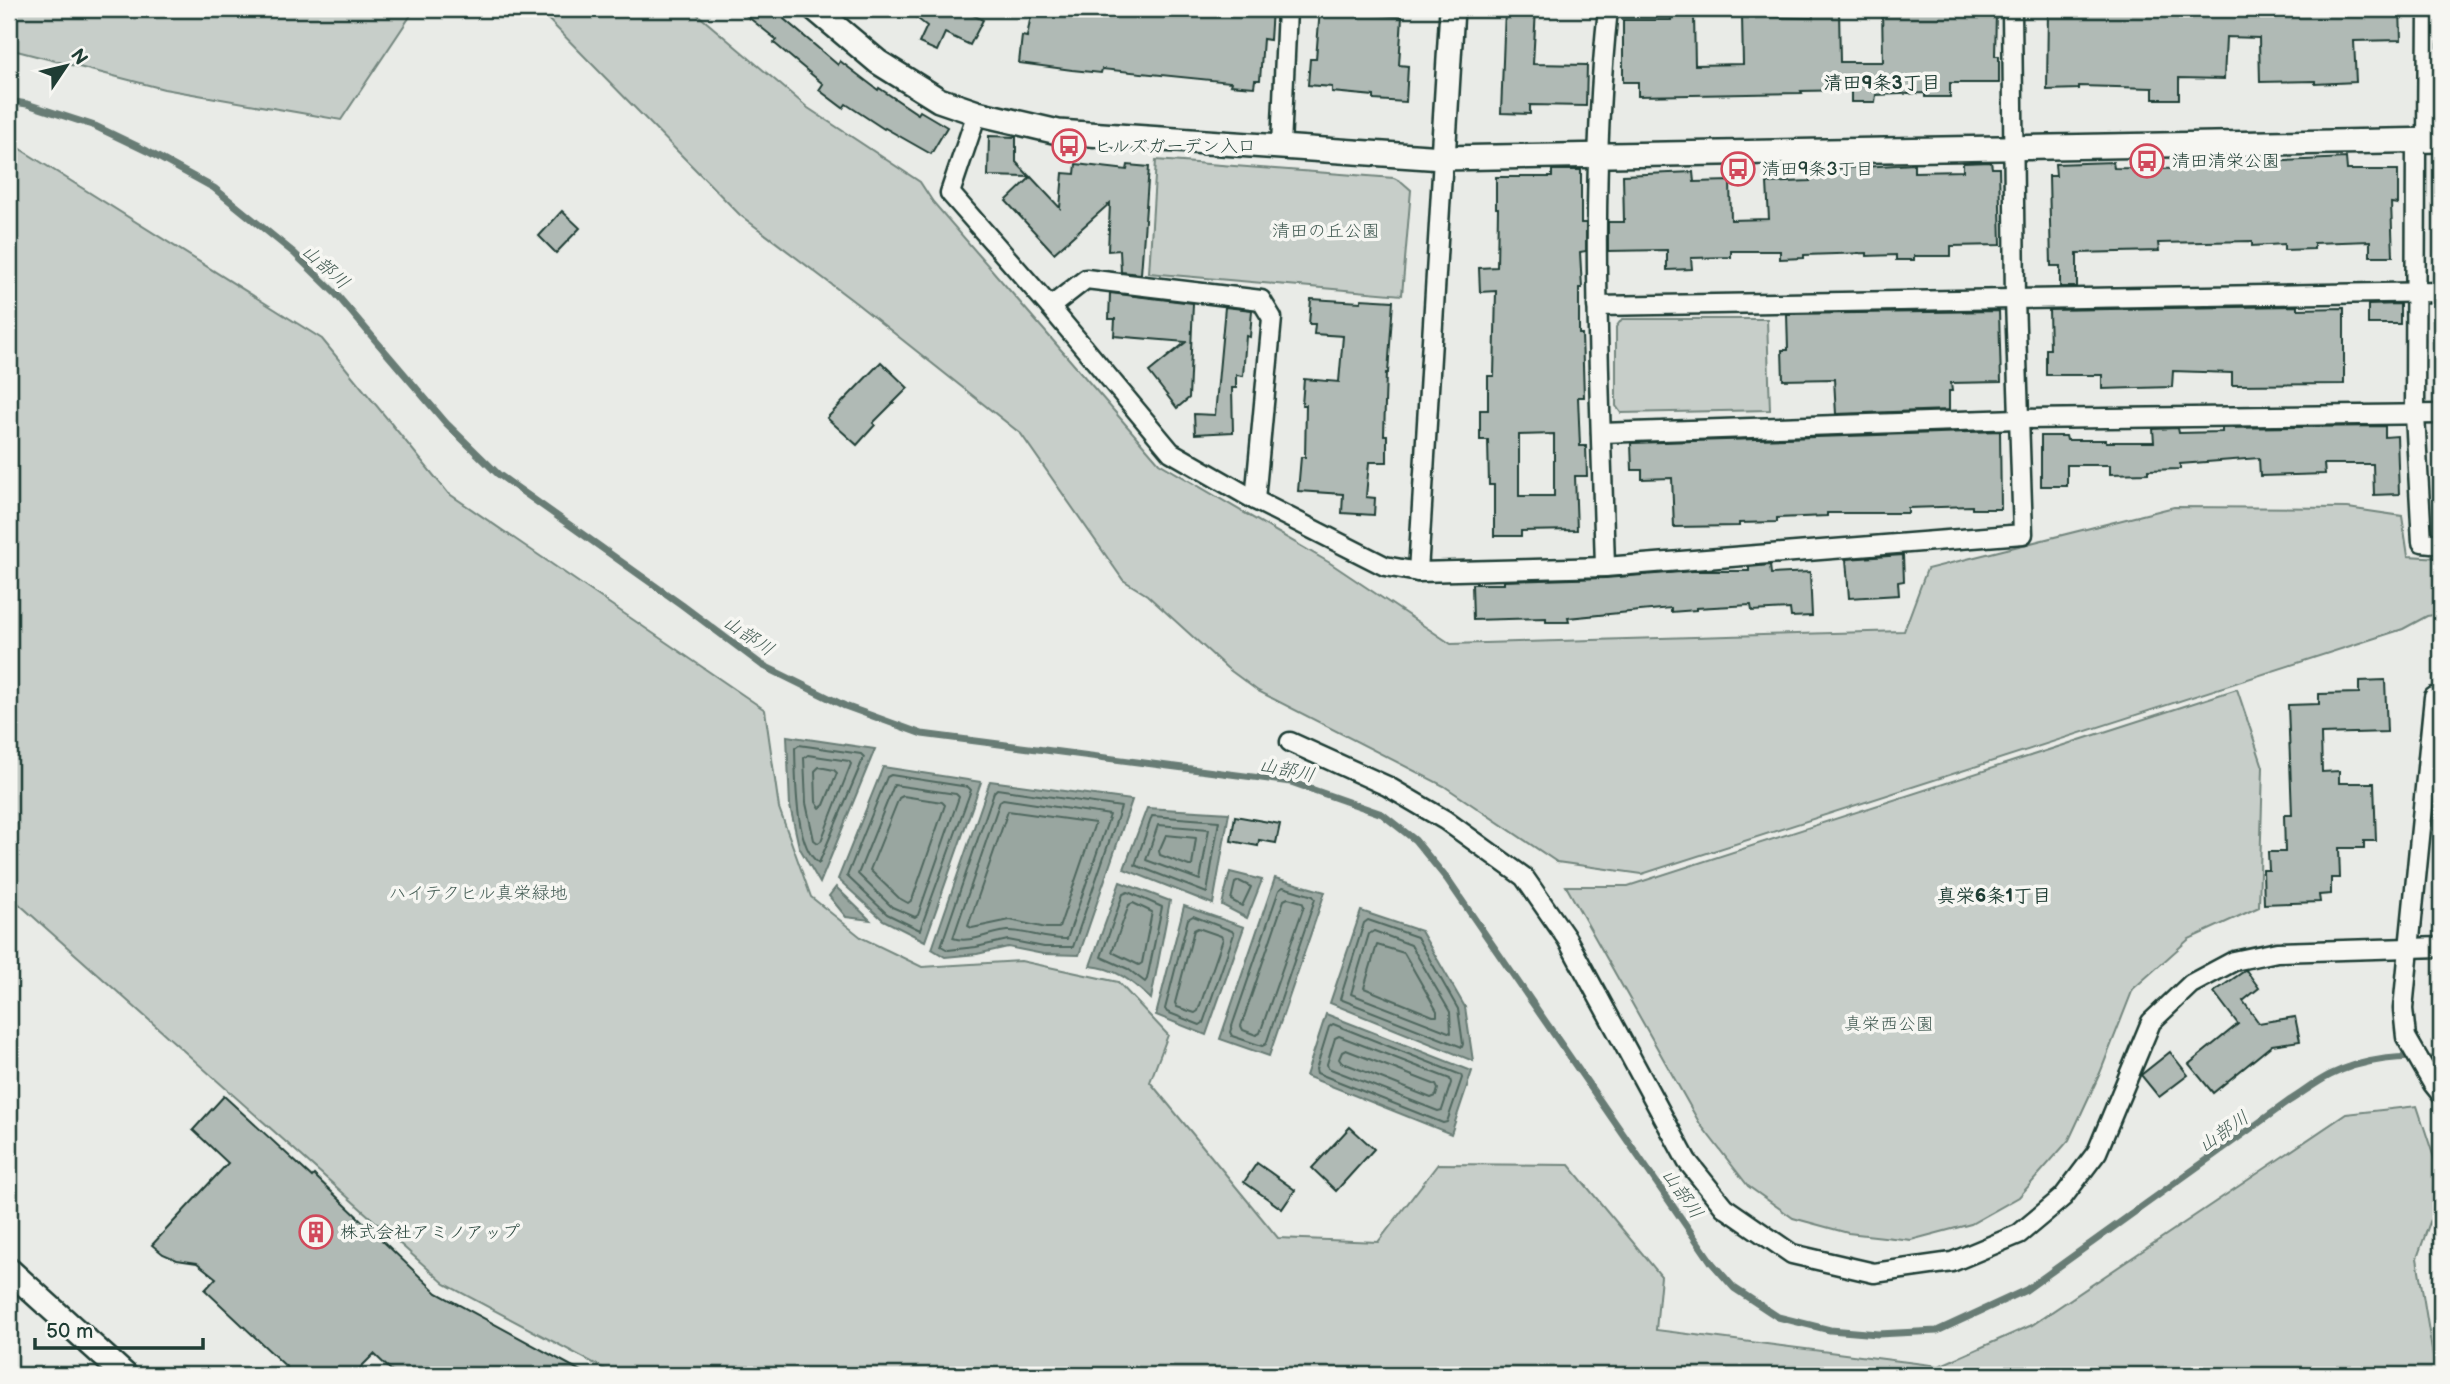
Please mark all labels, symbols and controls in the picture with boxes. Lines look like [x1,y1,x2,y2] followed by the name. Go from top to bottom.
[32,32,102,102] north arrow
[65,45,92,70] text: N
[1823,72,1941,95] district label: 清田9条3丁目
[1050,127,1088,165] bus stop icon: ヒルズガーデン入口
[1094,136,1256,157] place label: ヒルズガーデン入口
[2128,142,2166,180] bus stop icon: 清田清栄公園
[1719,150,1757,188] bus stop icon: 清田9条3丁目
[2172,151,2280,172] place label: 清田清栄公園
[1762,159,1873,180] place label: 清田9条3丁目
[1272,221,1380,242] park label: 清田の丘公園
[296,239,354,295] water label: 山部川
[718,611,778,662] water label: 山部川
[1256,753,1317,788] water label: 山部川
[389,883,567,904] park label: ハイテクヒル真栄緑地
[1937,885,2051,908] district label: 真栄6条1丁目
[1844,1014,1934,1035] park label: 真栄西公園
[2194,1106,2254,1158] water label: 山部川
[1656,1164,1708,1224] water label: 山部川
[297,1213,335,1251] building icon: 株式会社アミノアップ
[340,1222,520,1243] place label: 株式会社アミノアップ
[35,1307,203,1351] scale bar
[46,1319,93,1344] text: 50 m

